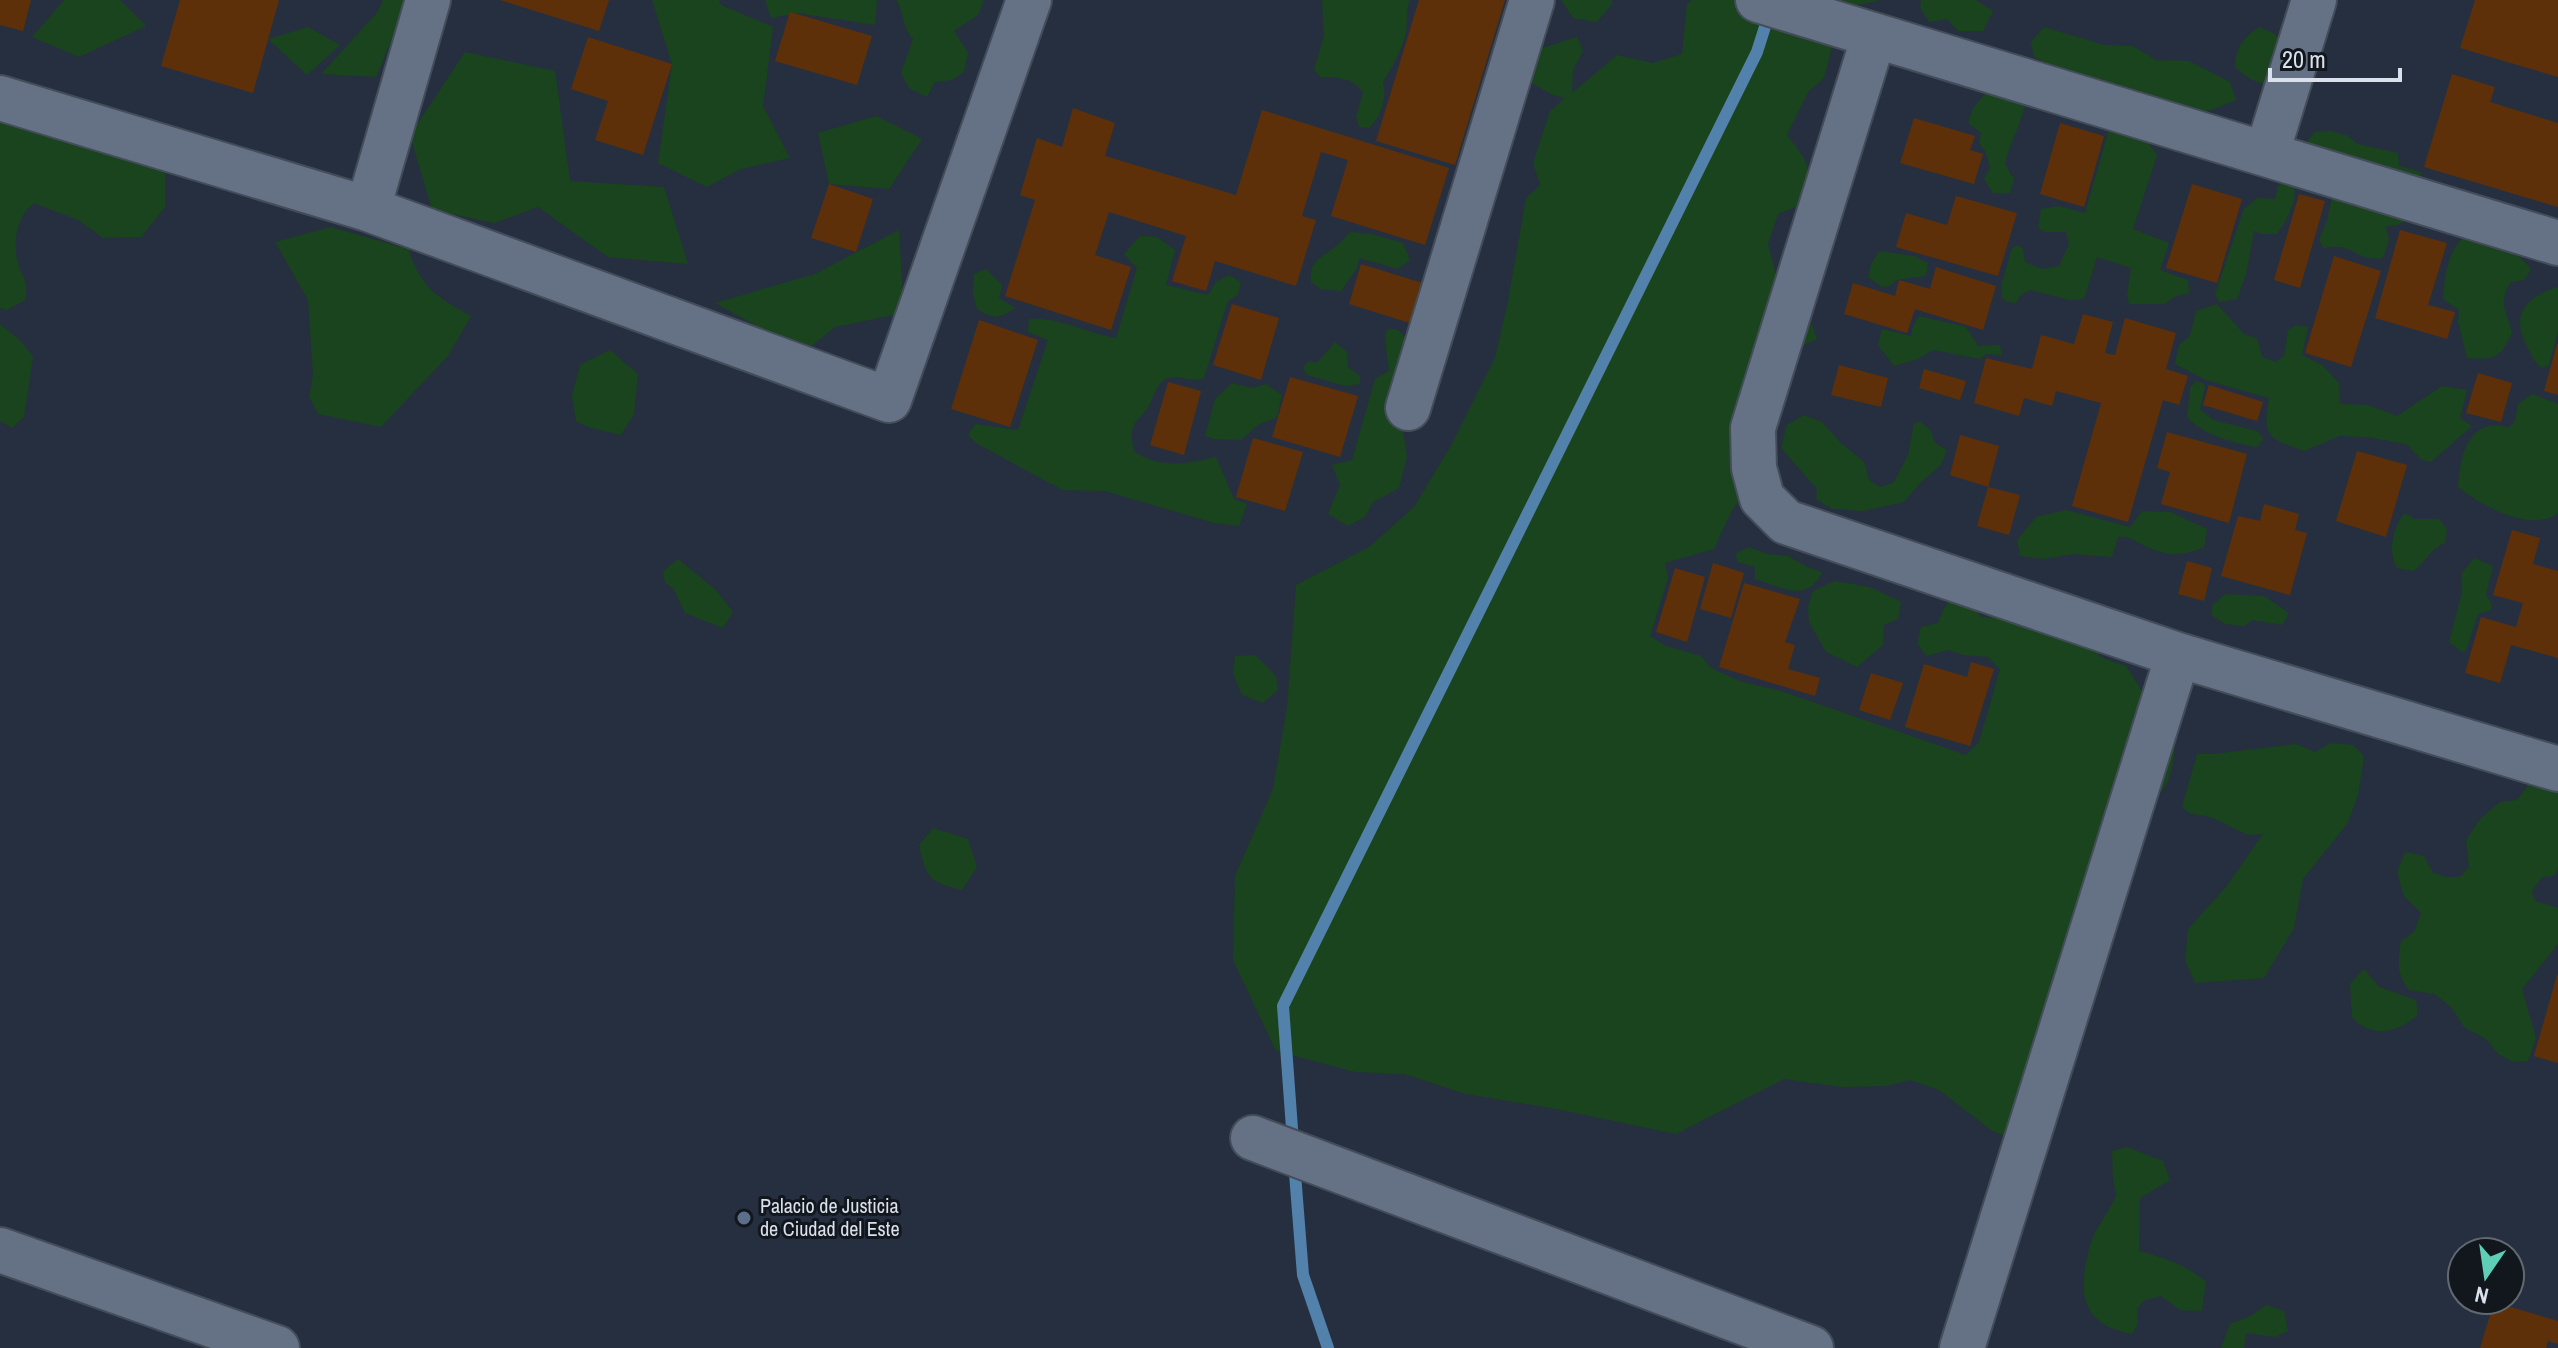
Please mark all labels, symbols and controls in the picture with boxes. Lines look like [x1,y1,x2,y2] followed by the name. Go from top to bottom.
[2270,32,2400,82] scale bar
[2282,43,2326,75] text: 20 m
[760,1192,900,1242] place label: Palacio de Justicia de Ciudad del Este
[735,1209,753,1227] marker: Palacio de Justicia de Ciudad del Este
[2446,1236,2526,1316] north arrow
[2472,1279,2491,1312] text: N

